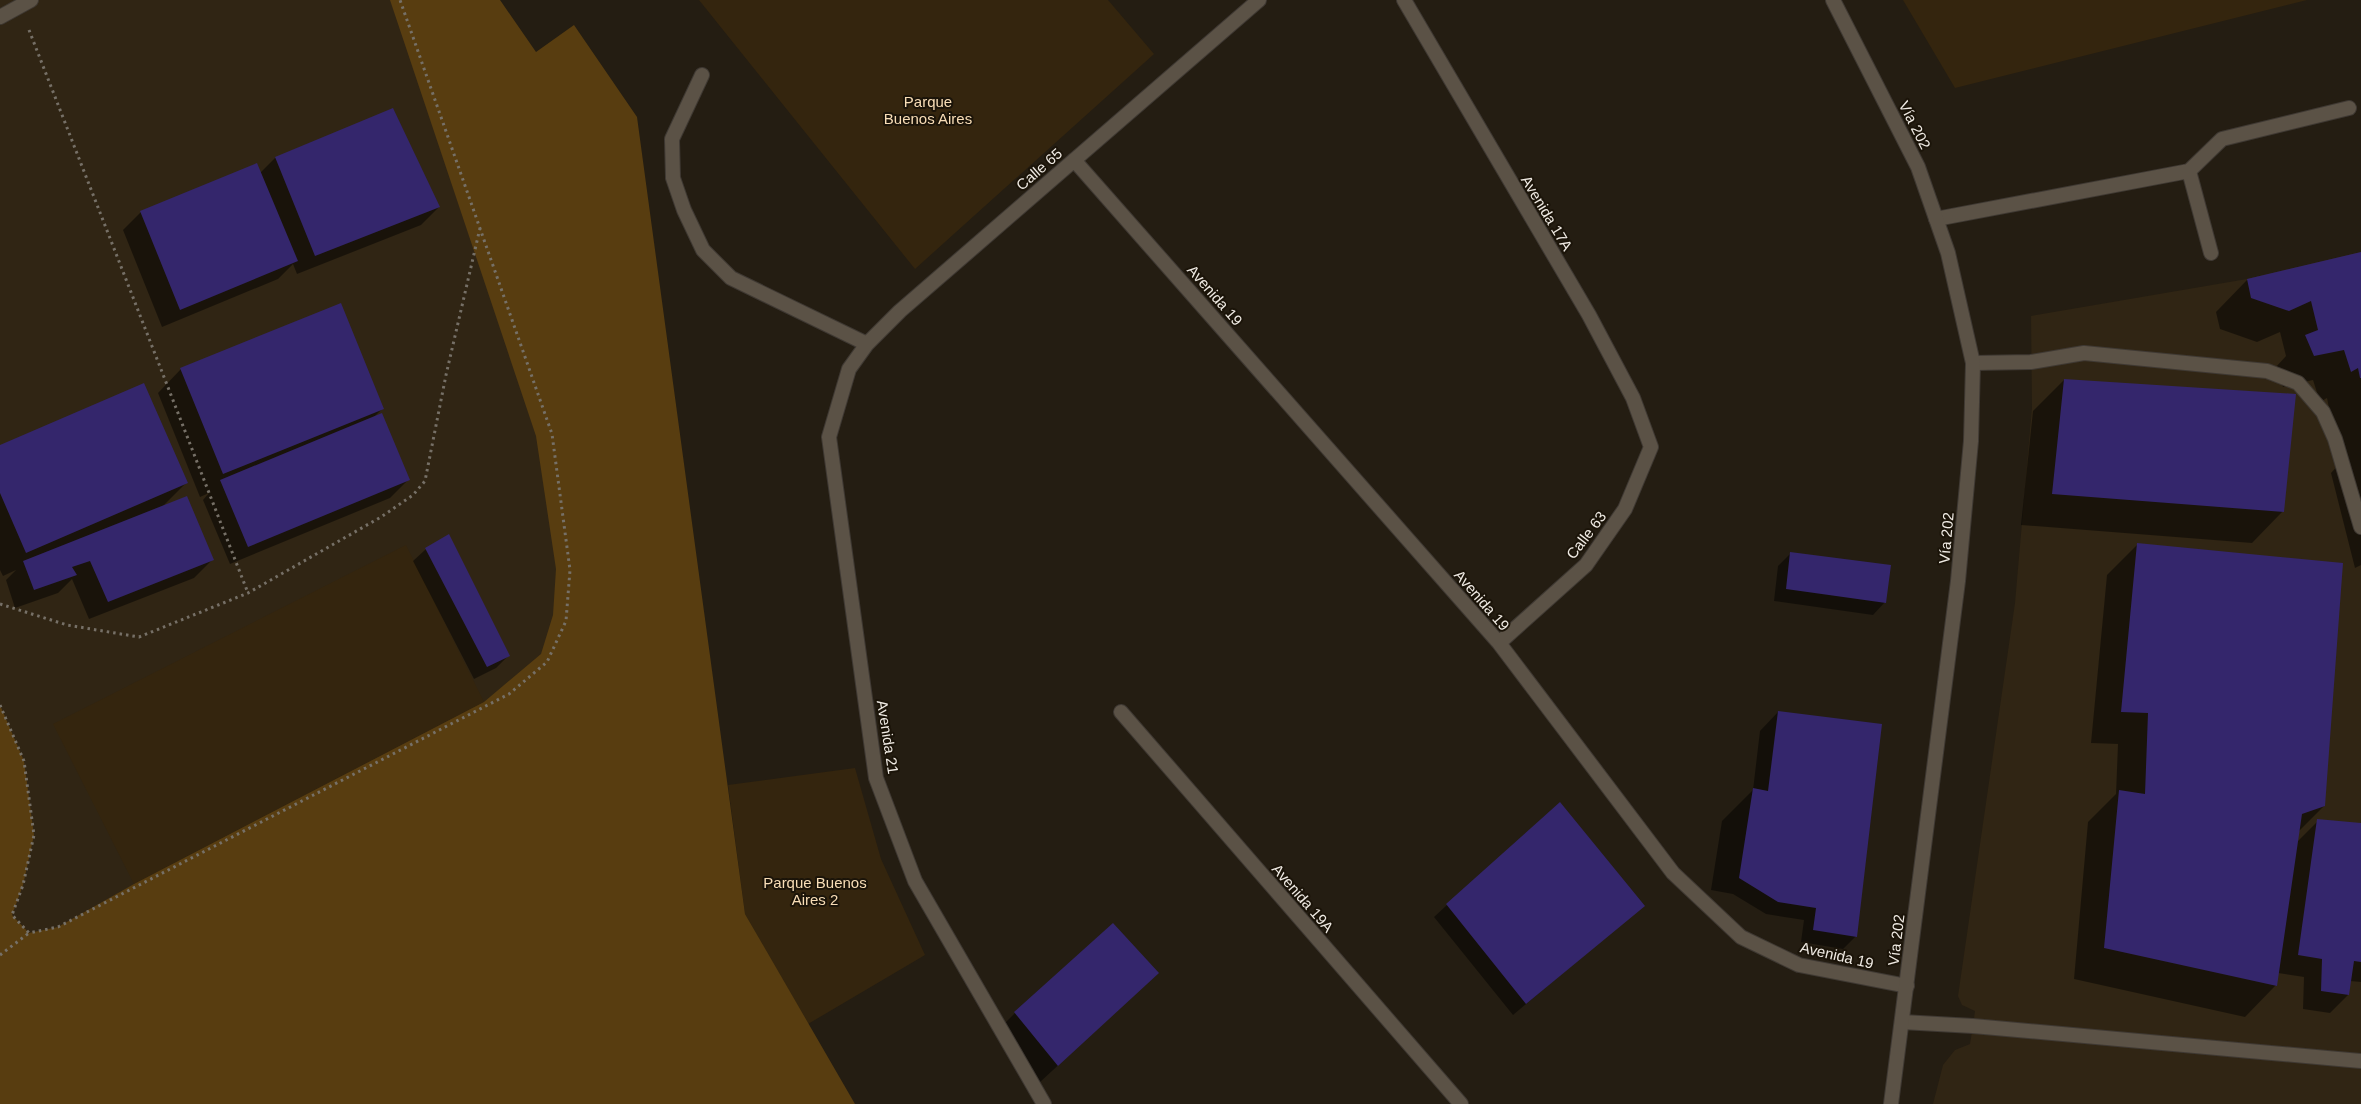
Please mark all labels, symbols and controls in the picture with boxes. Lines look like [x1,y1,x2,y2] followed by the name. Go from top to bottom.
[884,93,972,127] park label: Parque Buenos Aires
[1896,98,1934,152] street label: Vía 202
[1013,145,1065,193] street label: Calle 65
[1518,172,1576,254] street label: Avenida 17A
[1184,261,1246,329] street label: Avenida 19
[1563,508,1609,562] street label: Calle 63
[1935,511,1957,565] street label: Vía 202
[1451,566,1513,634] street label: Avenida 19
[874,699,902,775] street label: Avenida 21
[1269,860,1337,936] street label: Avenida 19A
[763,874,867,908] park label: Parque Buenos Aires 2
[1884,913,1908,967] street label: Vía 202
[1799,938,1875,972] street label: Avenida 19

